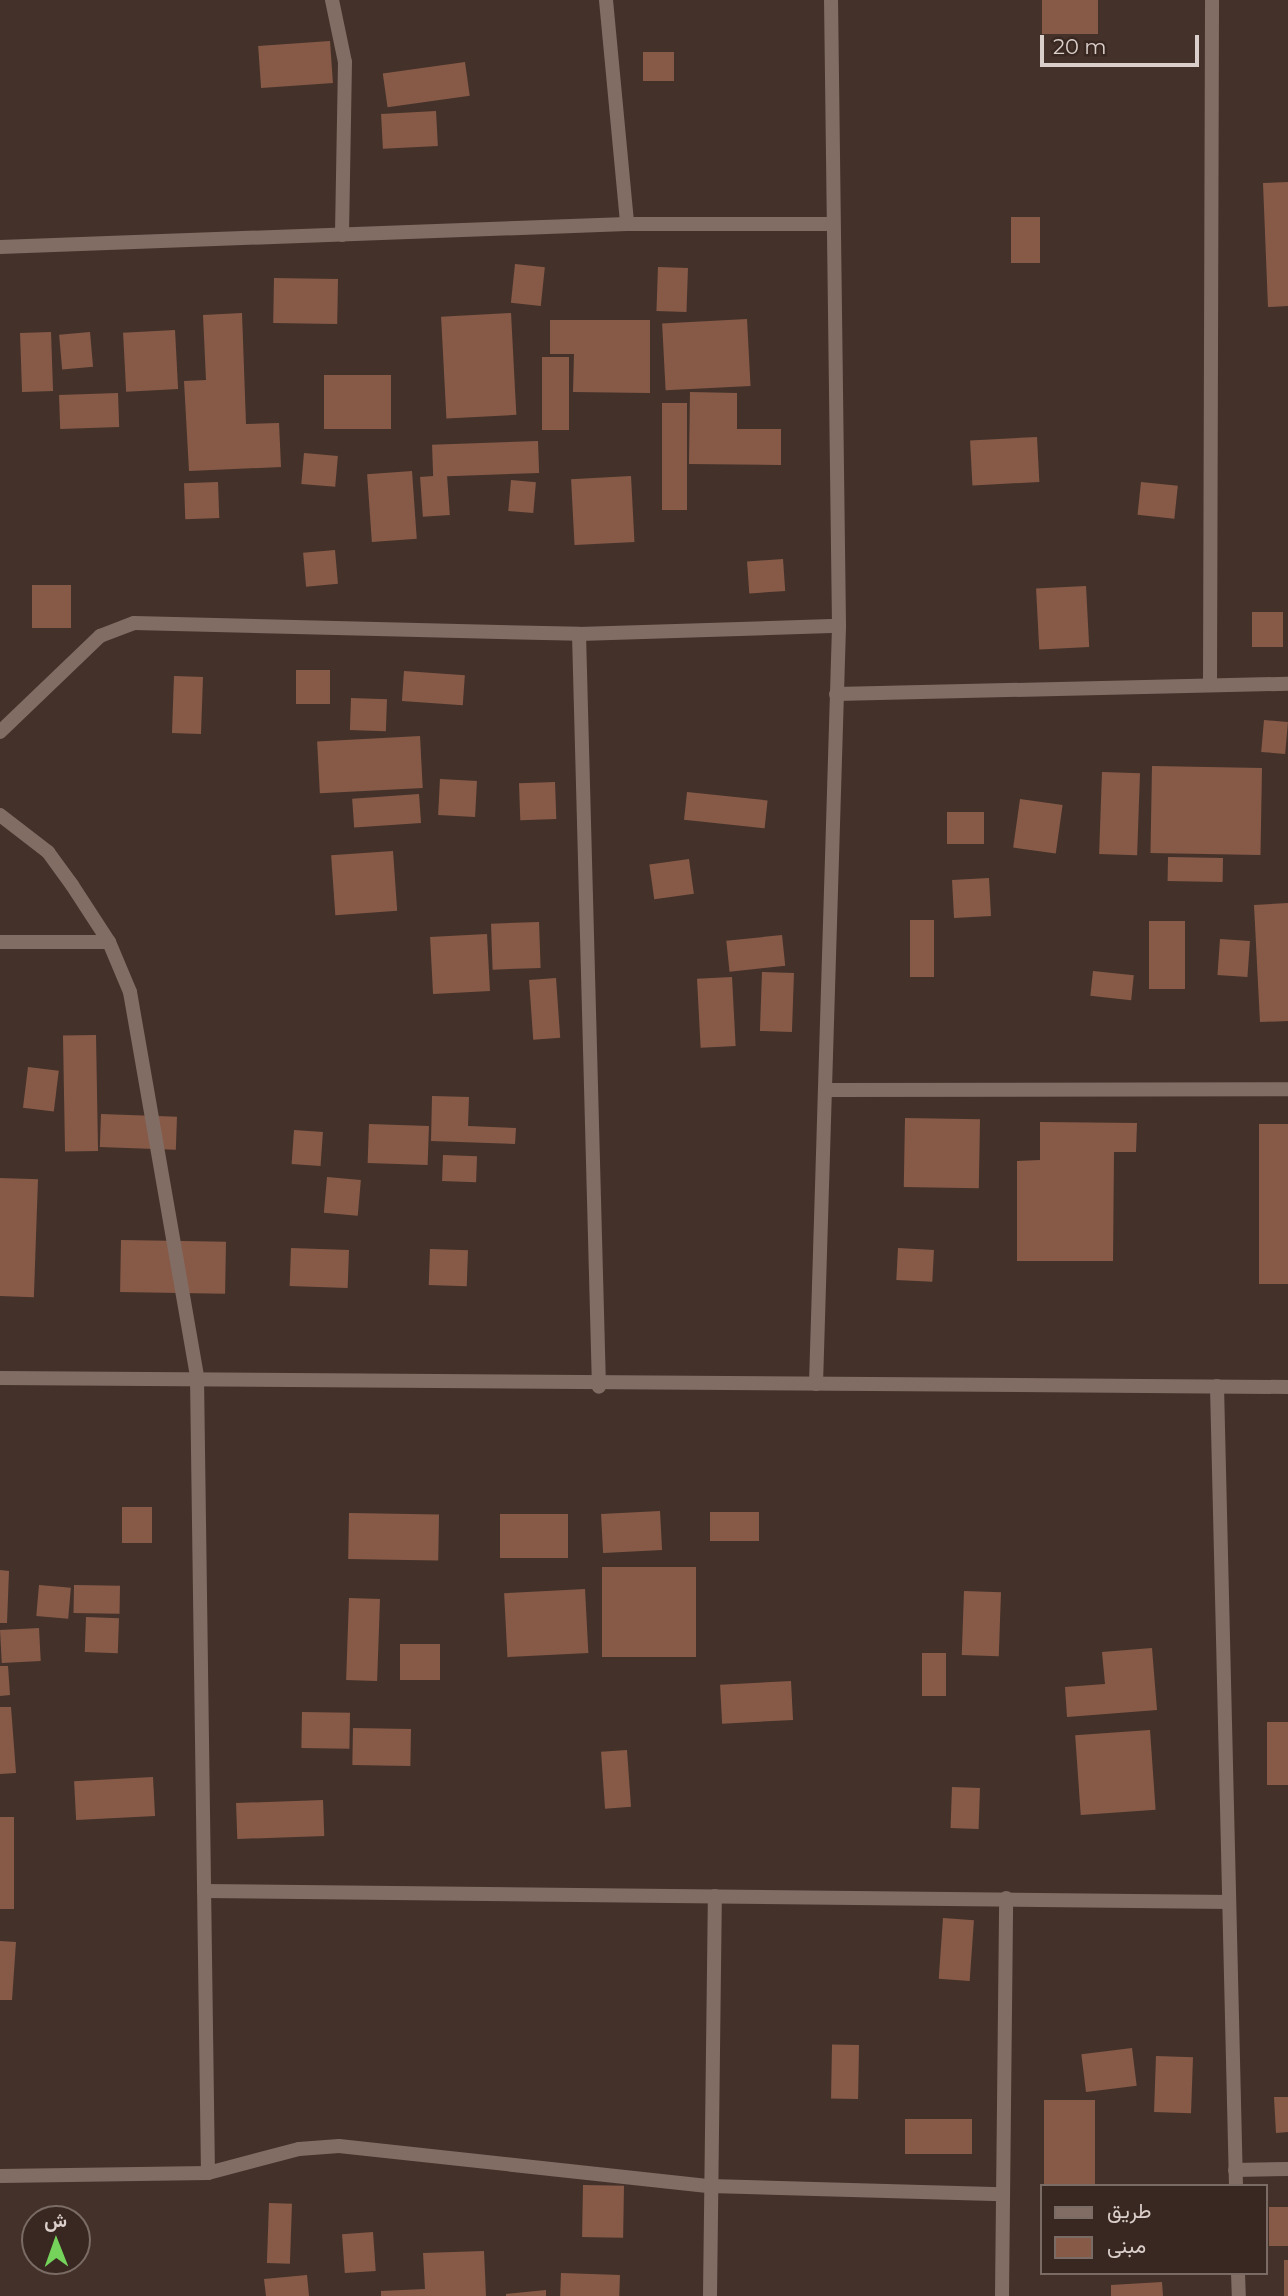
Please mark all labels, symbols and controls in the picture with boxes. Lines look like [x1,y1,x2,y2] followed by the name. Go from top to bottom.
[1043,21,1202,65] scale bar
[1053,34,1107,59] text: 20 m
[1040,2184,1267,2275] legend
[1107,2198,1152,2223] text: طريق
[21,2205,91,2275] north arrow
[44,2209,67,2232] text: ش
[1107,2233,1146,2258] text: مبنى

